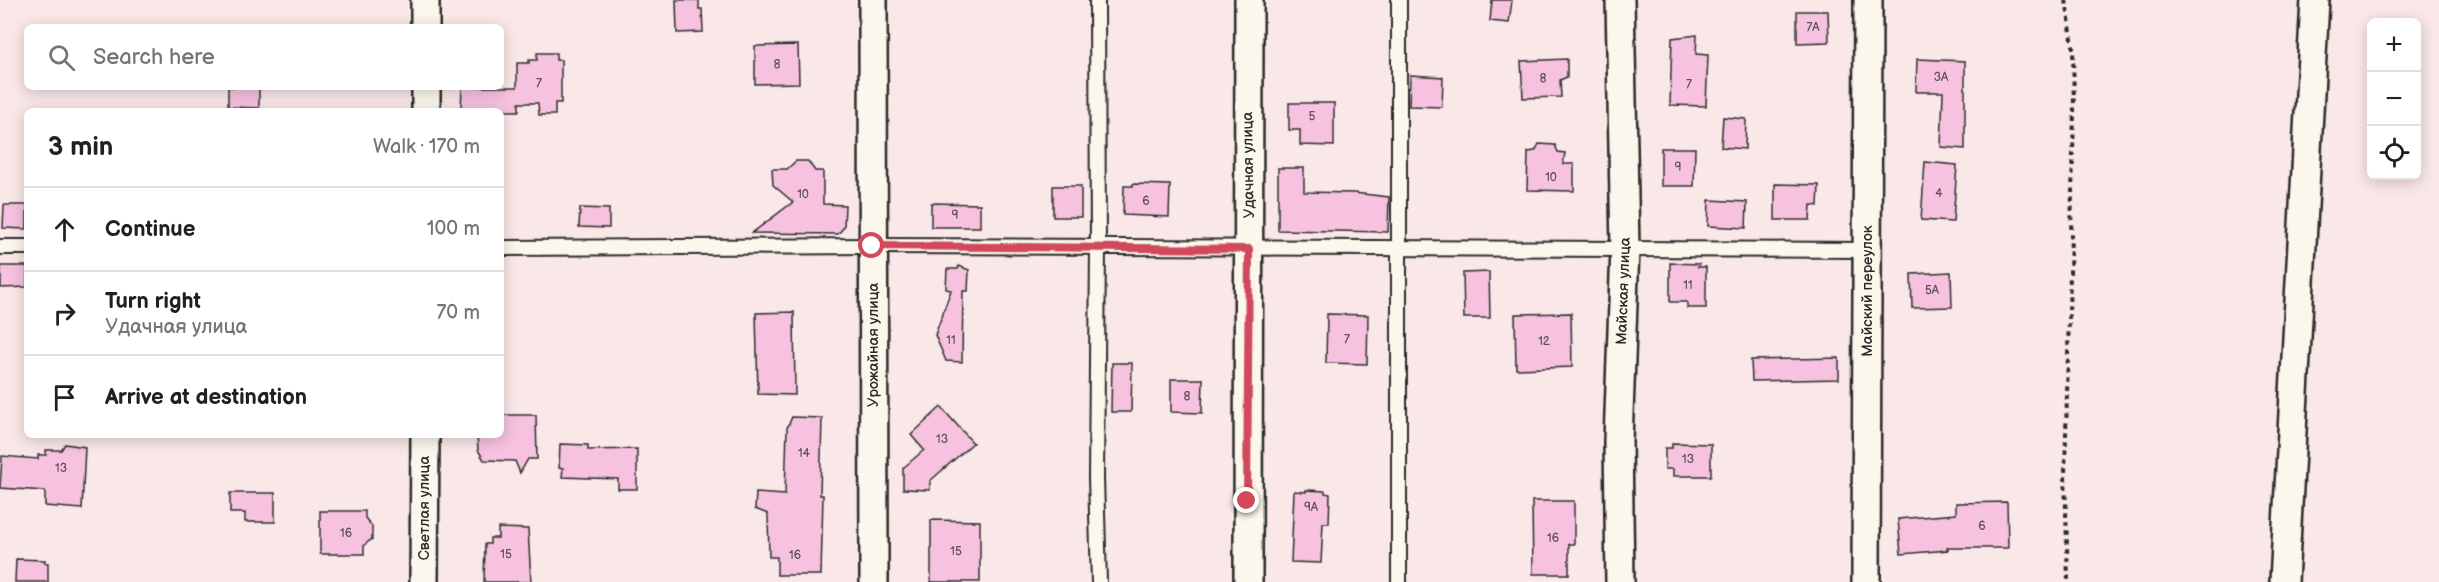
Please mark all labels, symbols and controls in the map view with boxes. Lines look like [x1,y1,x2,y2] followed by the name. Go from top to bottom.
[2367,18,2421,180] map controls
[2367,18,2421,72] button: +
[1806,20,1820,35] house number: 7А
[24,24,504,90] search box
[45,41,78,74] icon: search
[93,44,215,71] text: Search here
[774,57,781,72] house number: 8
[1934,70,1949,85] house number: 3А
[1540,71,1547,86] house number: 8
[2367,72,2421,126] button: −
[536,76,542,91] house number: 7
[1686,77,1692,92] house number: 7
[1309,109,1316,124] house number: 5
[1238,111,1259,219] street label: Удачная улица
[2367,126,2421,180] button: locate
[48,132,113,163] text: 3 min
[373,135,480,159] text: Walk · 170 m
[1675,160,1682,175] house number: 9
[1545,170,1557,185] house number: 10
[1935,186,1943,201] house number: 4
[797,187,809,202] house number: 10
[1142,194,1150,209] house number: 6
[952,208,959,223] house number: 9
[48,213,81,246] icon: ahead
[105,216,195,243] text: Continue
[427,217,480,241] text: 100 m
[1858,225,1877,357] street label: Майский переулок
[858,232,884,258] route start
[1612,237,1635,345] street label: Майская улица
[1683,278,1693,293] house number: 11
[864,283,883,407] street label: Урожайная улица
[1925,283,1940,298] house number: 5А
[105,288,201,315] text: Turn right
[48,297,81,330] icon: right
[436,301,480,325] text: 70 m
[105,315,247,339] text: Удачная улица
[1344,332,1350,347] house number: 7
[946,333,956,348] house number: 11
[1538,334,1550,349] house number: 12
[48,381,81,414] icon: arrive
[105,384,307,411] text: Arrive at destination
[1184,389,1191,404] house number: 8
[936,432,948,447] house number: 13
[798,446,811,461] house number: 14
[1682,452,1694,467] house number: 13
[415,456,434,560] street label: Светлая улица
[55,461,67,476] house number: 13
[1233,487,1259,513] route end
[1304,500,1319,515] house number: 9А
[1978,519,1986,534] house number: 6
[340,526,352,541] house number: 16
[1547,531,1559,546] house number: 16
[950,544,962,559] house number: 15
[500,547,512,562] house number: 15
[789,548,801,563] house number: 16

